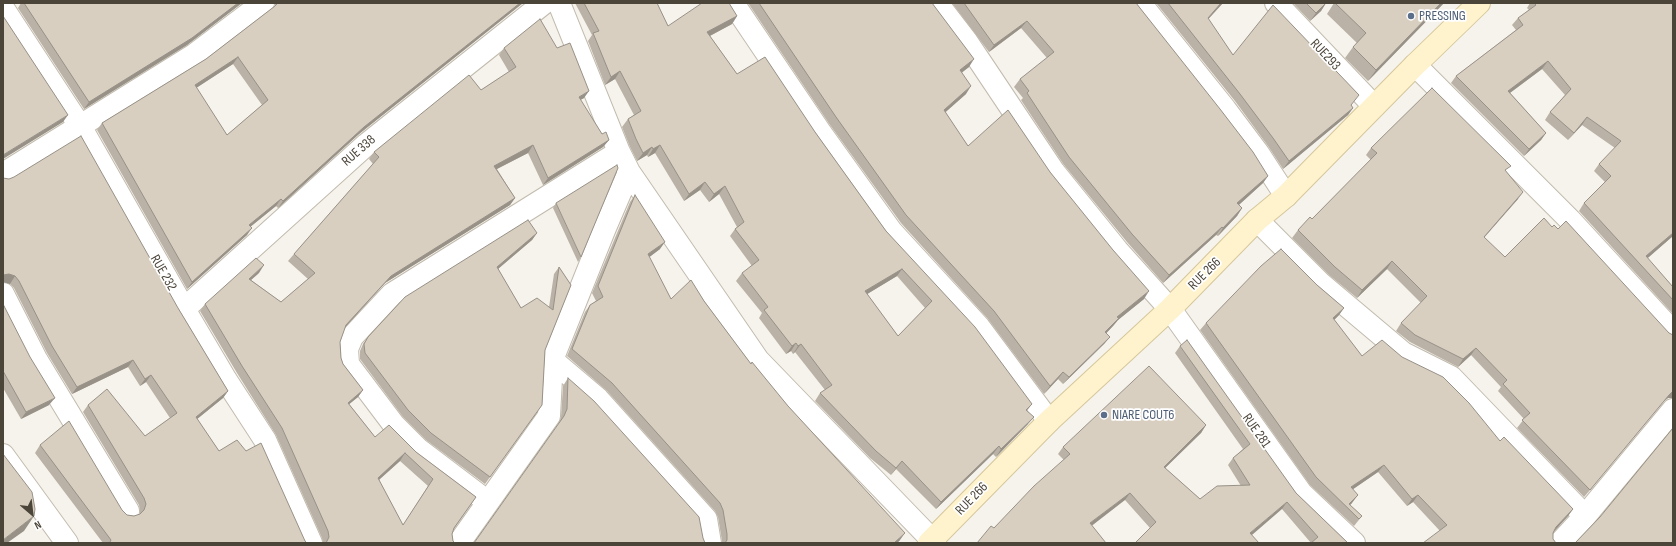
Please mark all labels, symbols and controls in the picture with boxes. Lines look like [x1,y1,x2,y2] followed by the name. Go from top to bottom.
[1419,8,1466,24] place label: PRESSING
[1406,11,1416,21] marker: PRESSING
[1306,36,1344,74] street label: RUE293
[339,132,379,170] street label: RUE 338
[146,252,180,294] street label: RUE 232
[1185,254,1225,294] street label: RUE 266
[1112,407,1174,423] place label: NIARE COUT6
[1099,410,1109,420] marker: NIARE COUT6
[1238,411,1274,451] street label: RUE 281
[952,479,992,519] street label: RUE 266
[12,494,52,534] north arrow
[32,518,44,532] text: N

